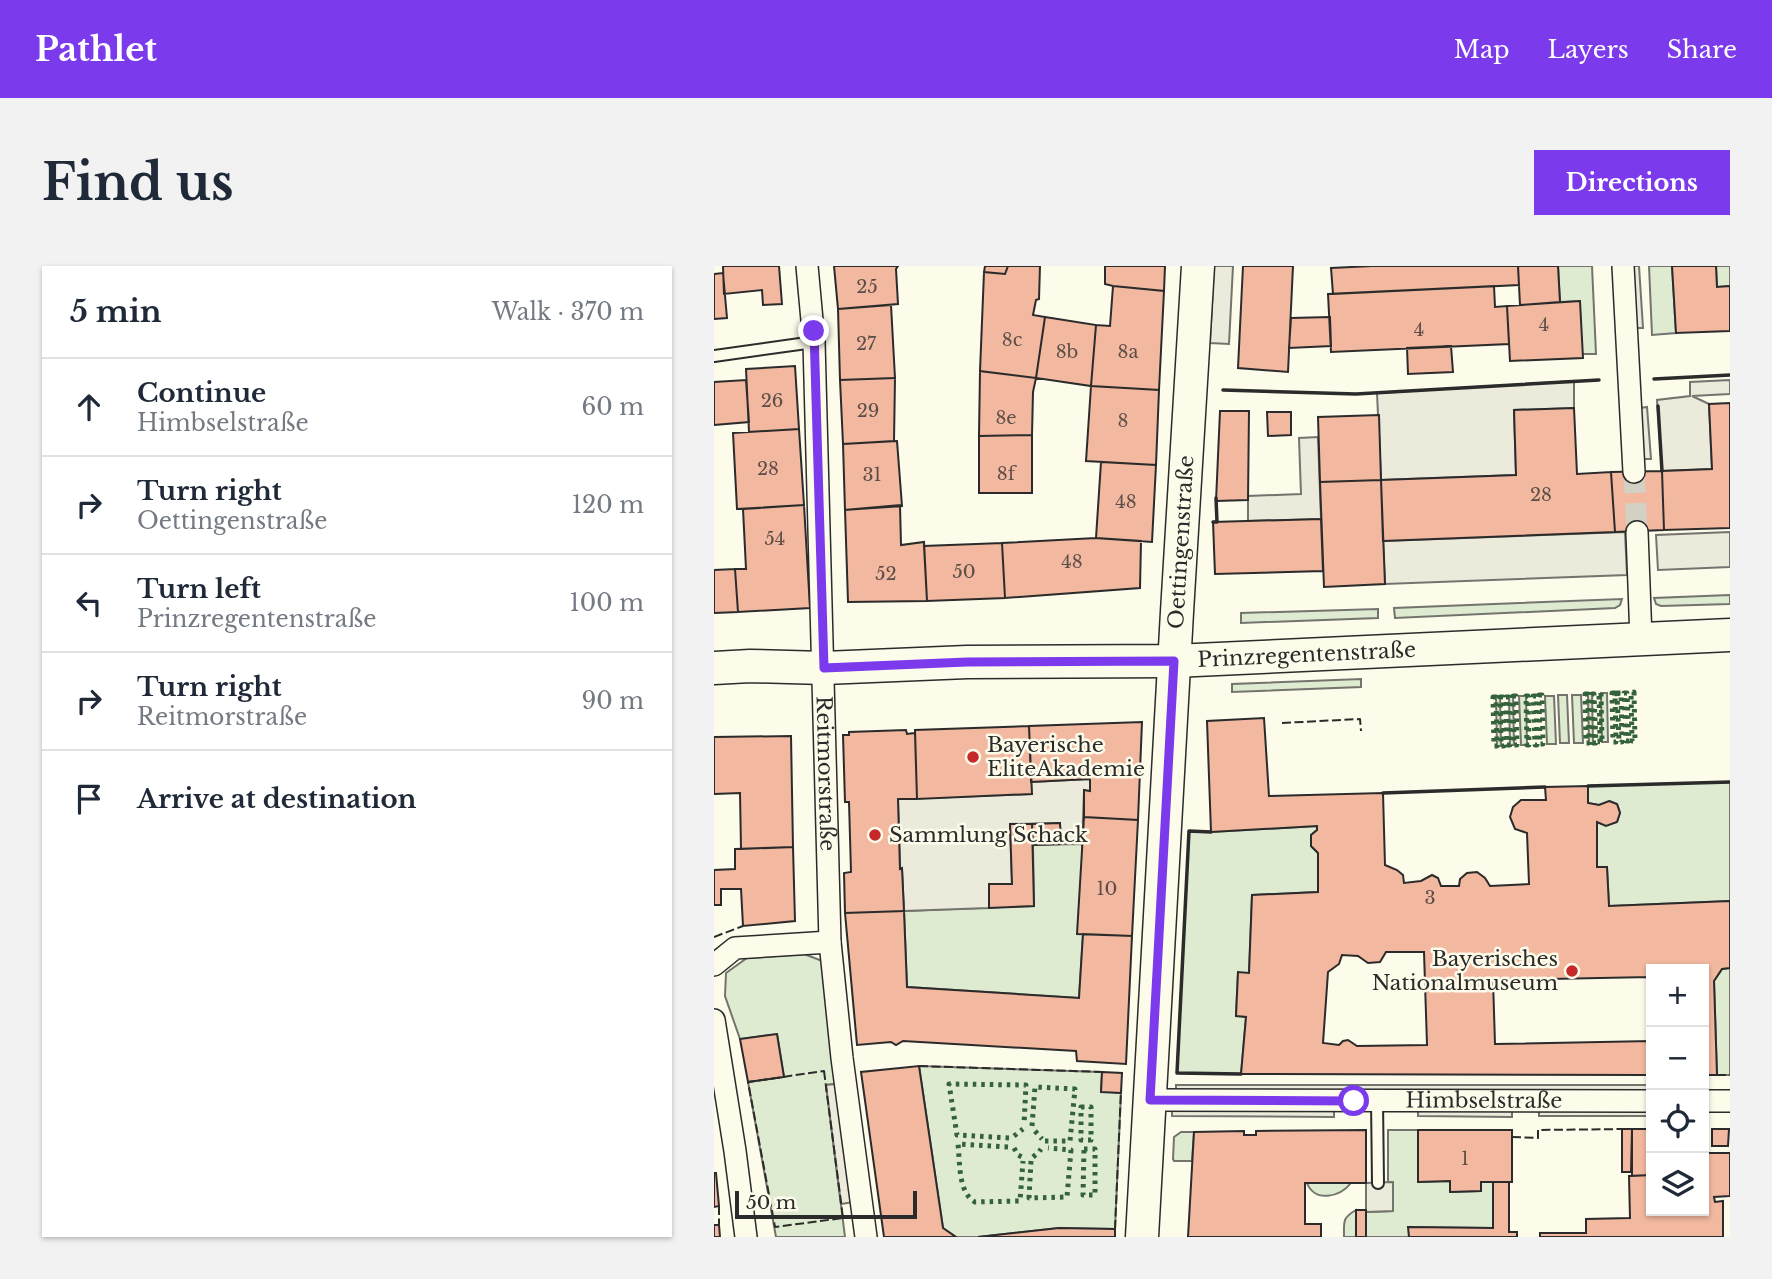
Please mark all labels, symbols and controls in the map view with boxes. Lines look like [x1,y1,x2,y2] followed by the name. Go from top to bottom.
[35,29,157,70] text: Pathlet
[1454,35,1510,64] text: Map
[1548,35,1629,64] text: Layers
[1667,35,1737,64] text: Share
[1534,150,1730,215] button: Directions
[42,152,234,213] text: Find us
[856,276,878,298] house number: 25
[70,293,162,330] text: 5 min
[492,298,644,326] text: Walk · 370 m
[1539,314,1549,336] house number: 4
[798,315,829,346] route end
[1414,319,1424,341] house number: 4
[1002,329,1023,351] house number: 8c
[856,333,877,355] house number: 27
[1056,341,1078,363] house number: 8b
[1118,341,1138,363] house number: 8a
[137,377,266,409] text: Continue
[70,388,108,426] icon: ahead
[761,390,783,412] house number: 26
[582,393,644,421] text: 60 m
[857,400,879,422] house number: 29
[995,407,1017,429] house number: 8e
[137,409,309,437] text: Himbselstraße
[1118,410,1128,432] house number: 8
[1163,454,1199,630] street label: Oettingenstraße
[757,458,779,480] house number: 28
[997,463,1018,485] house number: 8f
[862,464,882,486] house number: 31
[137,475,282,507] text: Turn right
[1530,484,1552,506] house number: 28
[70,486,108,524] icon: right
[572,491,644,519] text: 120 m
[1115,491,1137,513] house number: 48
[137,507,327,535] text: Oettingenstraße
[765,528,785,550] house number: 54
[1061,551,1083,573] house number: 48
[952,561,976,583] house number: 50
[875,563,897,585] house number: 52
[137,573,261,605] text: Turn left
[70,584,108,622] icon: left
[570,589,644,617] text: 100 m
[137,605,376,633] text: Prinzregentenstraße
[1197,637,1416,673] street label: Prinzregentenstraße
[137,671,282,703] text: Turn right
[70,682,108,720] icon: right
[582,687,644,715] text: 90 m
[810,695,841,852] street label: Reitmorstraße
[137,703,307,731] text: Reitmorstraße
[987,732,1145,782] place label: Bayerische EliteAkademie
[965,749,981,765] marker: Bayerische EliteAkademie
[70,780,108,818] icon: arrive
[137,783,417,815] text: Arrive at destination
[889,822,1088,848] place label: Sammlung Schack
[867,827,883,843] marker: Sammlung Schack
[1097,878,1117,900] house number: 10
[1424,887,1436,909] house number: 3
[1372,946,1558,996] place label: Bayerisches Nationalmuseum
[1564,963,1580,979] marker: Bayerisches Nationalmuseum
[1646,964,1709,1216] map controls
[1646,964,1709,1027] button: +
[1646,1027,1709,1090] button: −
[1338,1085,1369,1116] route start
[1406,1088,1562,1114] street label: Himbselstraße
[1646,1090,1709,1153] button: locate
[1461,1148,1469,1170] house number: 1
[1646,1153,1709,1216] button: layers
[735,1188,917,1220] scale bar
[746,1191,796,1214] text: 50 m

